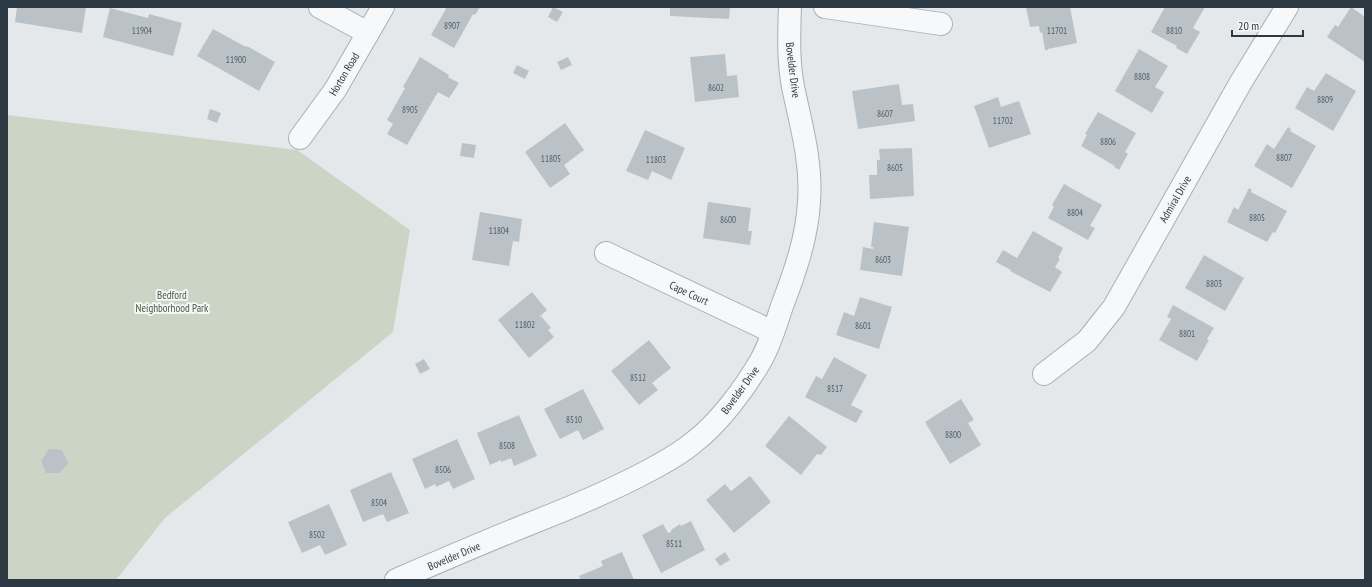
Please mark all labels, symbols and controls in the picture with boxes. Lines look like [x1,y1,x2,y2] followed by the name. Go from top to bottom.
[1232,12,1303,38] scale bar
[1238,18,1259,33] text: 20 m
[444,20,460,31] house number: 8907
[132,25,152,36] house number: 11904
[1047,25,1067,36] house number: 11701
[1166,25,1182,36] house number: 8810
[783,41,803,99] street label: Bovelder Drive
[326,50,362,98] street label: Horton Road
[226,54,246,65] house number: 11900
[1134,71,1150,82] house number: 8808
[708,82,724,93] house number: 8602
[1317,94,1333,105] house number: 8809
[402,104,418,115] house number: 8905
[877,108,893,119] house number: 8607
[993,115,1013,126] house number: 11702
[1100,136,1116,147] house number: 8806
[1276,152,1292,163] house number: 8807
[541,153,561,164] house number: 11805
[646,154,666,165] house number: 11803
[887,162,903,173] house number: 8605
[1156,173,1194,225] street label: Admiral Drive
[1067,207,1083,218] house number: 8804
[1249,212,1265,223] house number: 8805
[720,214,736,225] house number: 8600
[489,225,509,236] house number: 11804
[875,254,891,265] house number: 8603
[667,278,711,308] street label: Cape Court
[1206,278,1222,289] house number: 8803
[136,288,209,315] park label: Bedford Neighborhood Park
[515,319,535,330] house number: 11802
[855,320,871,331] house number: 8601
[1179,328,1195,339] house number: 8801
[718,363,762,417] street label: Bovelder Drive
[630,372,646,383] house number: 8512
[827,383,843,394] house number: 8517
[566,414,582,425] house number: 8510
[945,429,961,440] house number: 8800
[499,440,515,451] house number: 8508
[435,464,451,475] house number: 8506
[371,497,387,508] house number: 8504
[309,529,325,540] house number: 8502
[426,538,483,573] street label: Bovelder Drive
[666,538,682,549] house number: 8511

